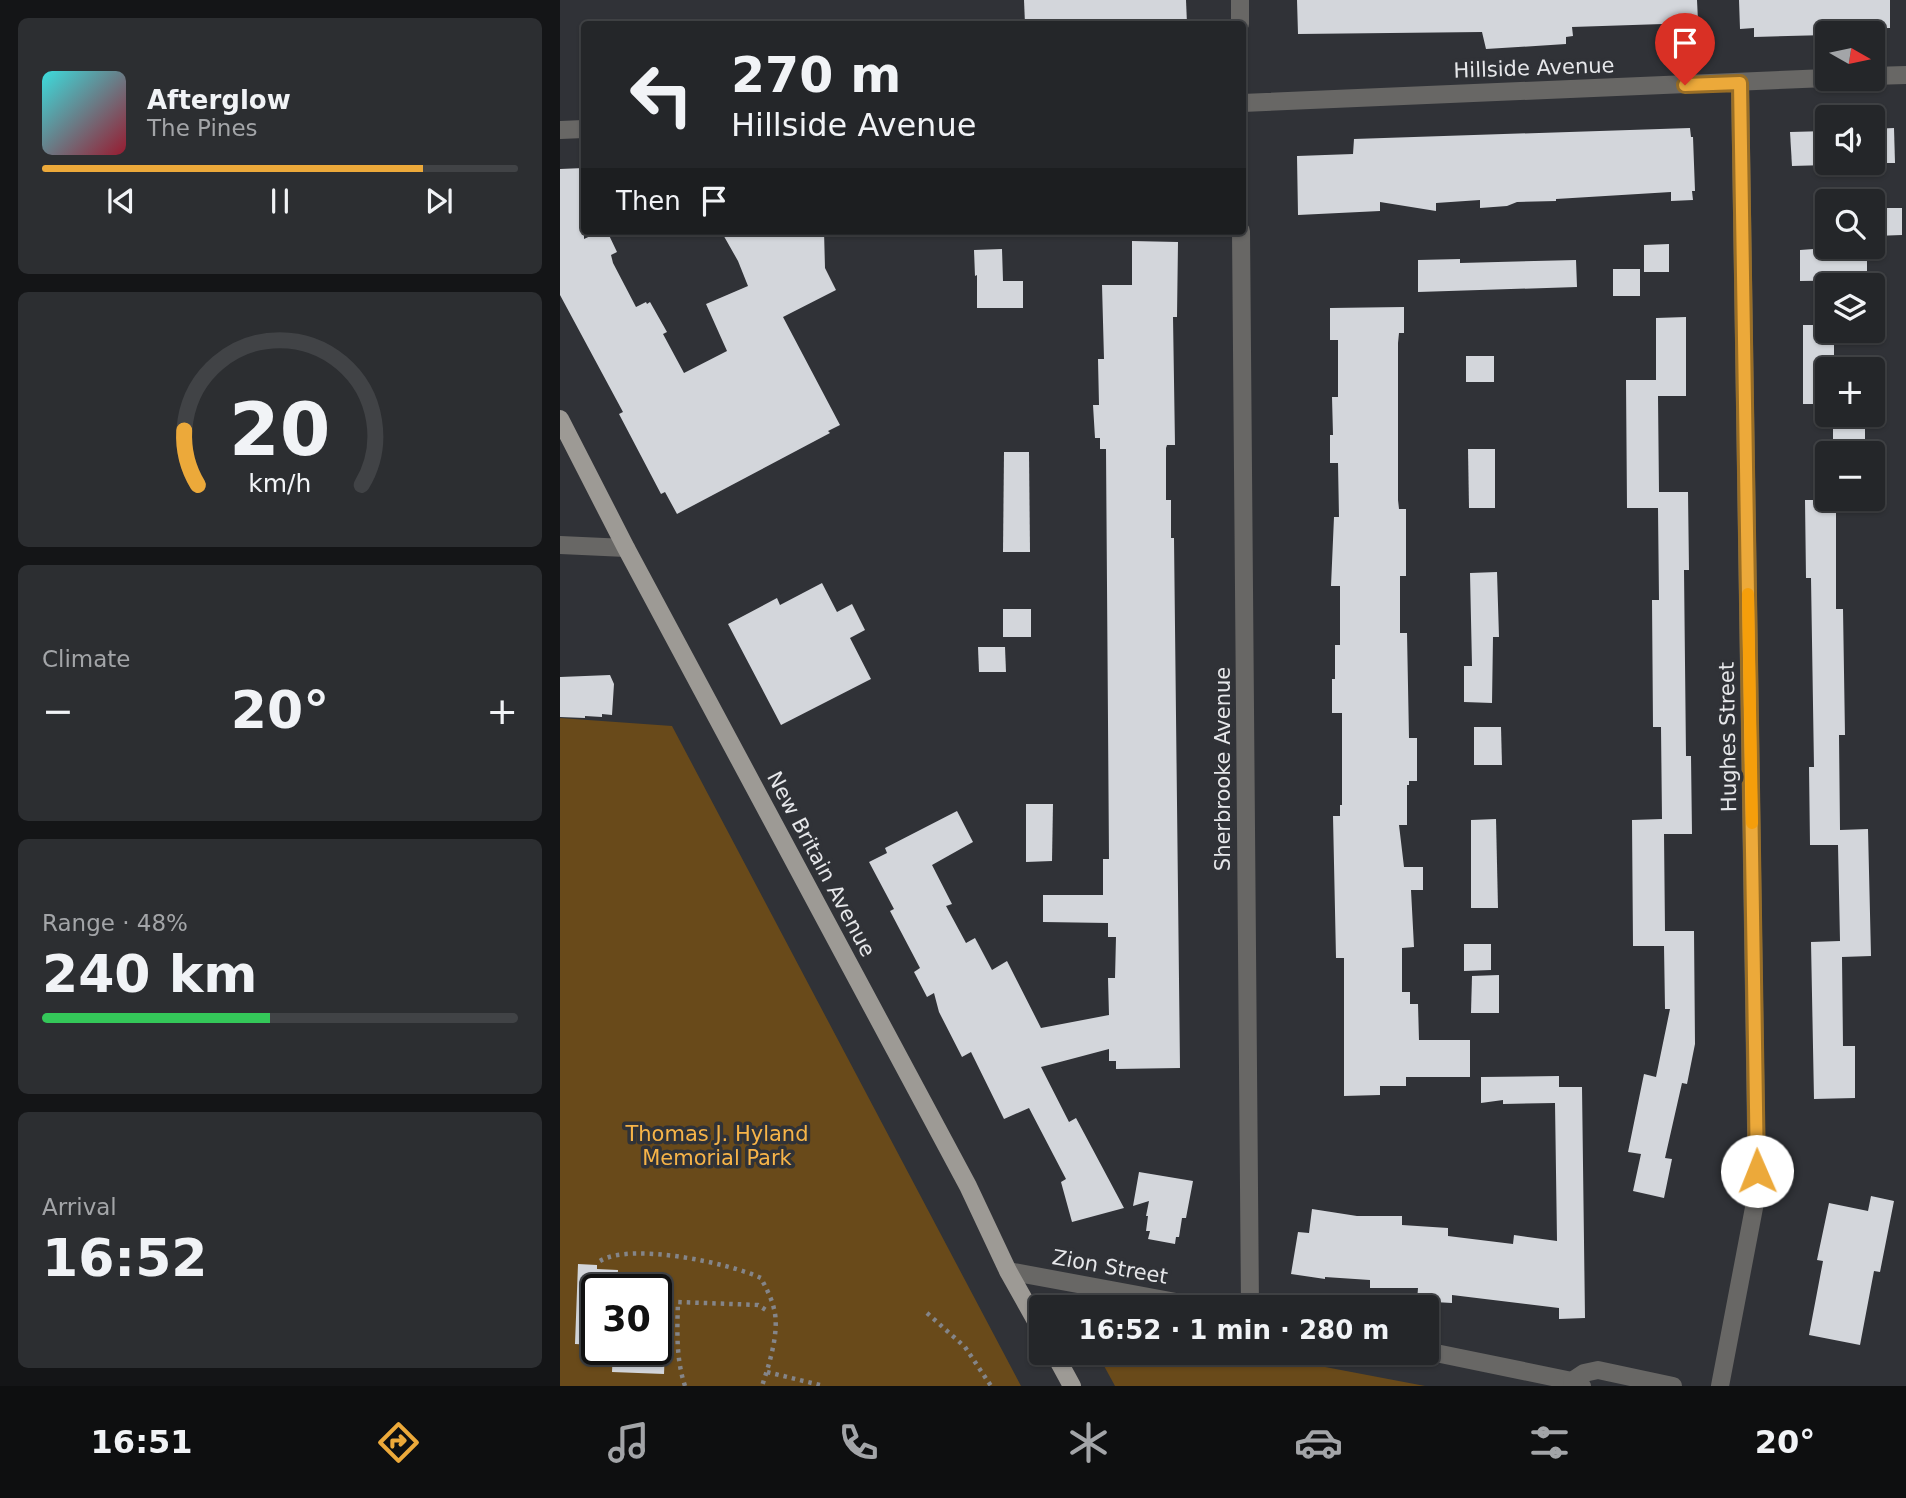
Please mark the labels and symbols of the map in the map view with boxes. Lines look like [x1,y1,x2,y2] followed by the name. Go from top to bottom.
[1655,13,1715,85] pin
[1815,21,1885,91] north arrow
[1453,53,1615,83] street label: Hillside Avenue
[1715,662,1741,812] street label: Hughes Street
[1211,667,1235,871] street label: Sherbrooke Avenue
[762,767,880,961] street label: New Britain Avenue
[624,1122,809,1170] park label: Thomas J. Hyland Memorial Park
[1720,1134,1794,1208] position arrow
[1050,1245,1170,1289] street label: Zion Street
[581,1274,672,1365] speed limit sign: 30

